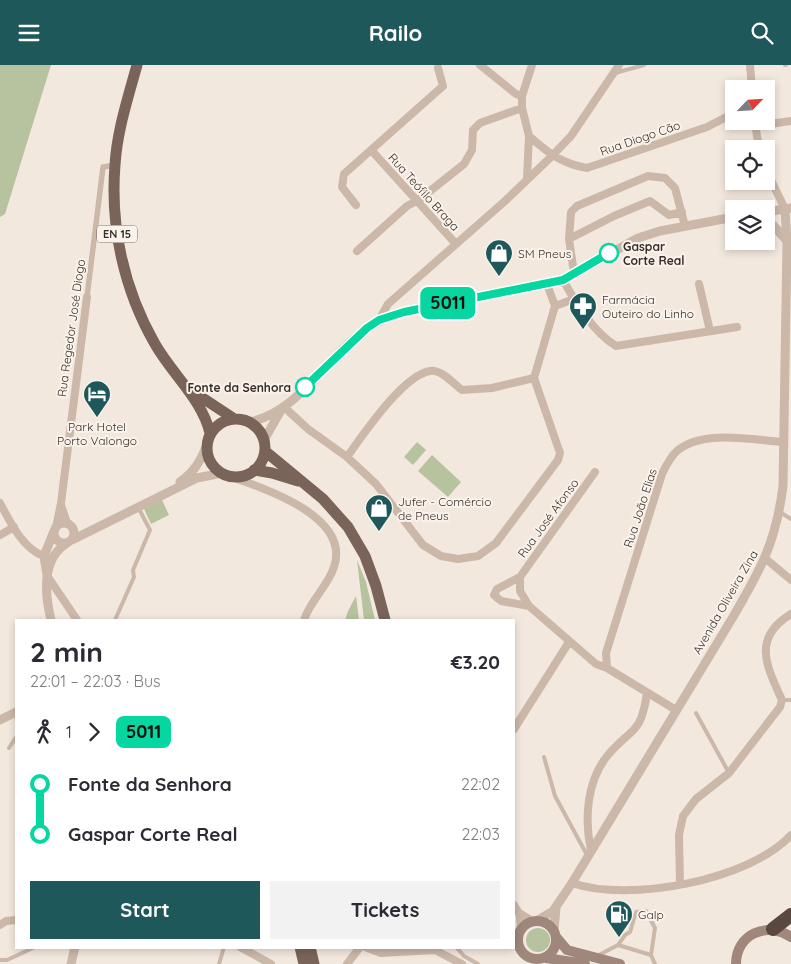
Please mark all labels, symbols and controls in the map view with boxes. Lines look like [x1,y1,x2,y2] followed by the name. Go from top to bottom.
[15,19,43,47] icon: menu
[369,19,422,47] text: Railo
[748,19,776,47] icon: search
[725,80,775,130] north arrow
[725,80,775,250] map controls
[598,117,682,159] street label: Rua Diogo Cão
[725,140,775,190] button: locate
[385,150,463,234] street label: Rua Teófilo Braga
[725,200,775,250] button: layers
[97,225,137,243] road number: EN 15
[484,238,514,277] shop icon: SM Pneus
[623,239,685,268] place label: Gaspar Corte Real
[599,243,619,263] marker: Gaspar Corte Real
[518,246,572,261] place label: SM Pneus
[54,258,88,398] street label: Rua Regedor José Diogo
[413,287,483,319] line badge: 5011
[430,291,466,314] text: 5011
[568,291,598,330] pharmacy icon: Farmácia Outeiro do Linho
[602,292,694,321] place label: Farmácia Outeiro do Linho
[295,377,315,397] marker: Fonte da Senhora
[82,379,112,418] hotel icon: Park Hotel Porto Valongo
[188,380,291,395] place label: Fonte da Senhora
[57,419,137,448] place label: Park Hotel Porto Valongo
[620,466,660,549] street label: Rua João Elias
[514,476,582,560] street label: Rua José Afonso
[364,493,394,532] shop icon: Jufer - Comércio de Pneus
[398,494,491,523] place label: Jufer - Comércio de Pneus
[689,547,761,657] street label: Avenida Oliveira Zina
[30,634,103,669] text: 2 min
[451,650,500,674] text: €3.20
[30,671,161,691] text: 22:01 – 22:03 · Bus
[30,718,58,746] icon: walk
[80,718,108,746] icon: forward
[126,720,161,743] text: 5011
[66,722,72,742] text: 1
[68,772,232,796] text: Fonte da Senhora
[461,774,500,794] text: 22:02
[68,822,238,846] text: Gaspar Corte Real
[461,824,500,844] text: 22:03
[30,881,260,939] button: Start
[270,881,500,939] button: Tickets
[604,899,634,938] fuel station icon: Galp
[638,907,664,922] place label: Galp

